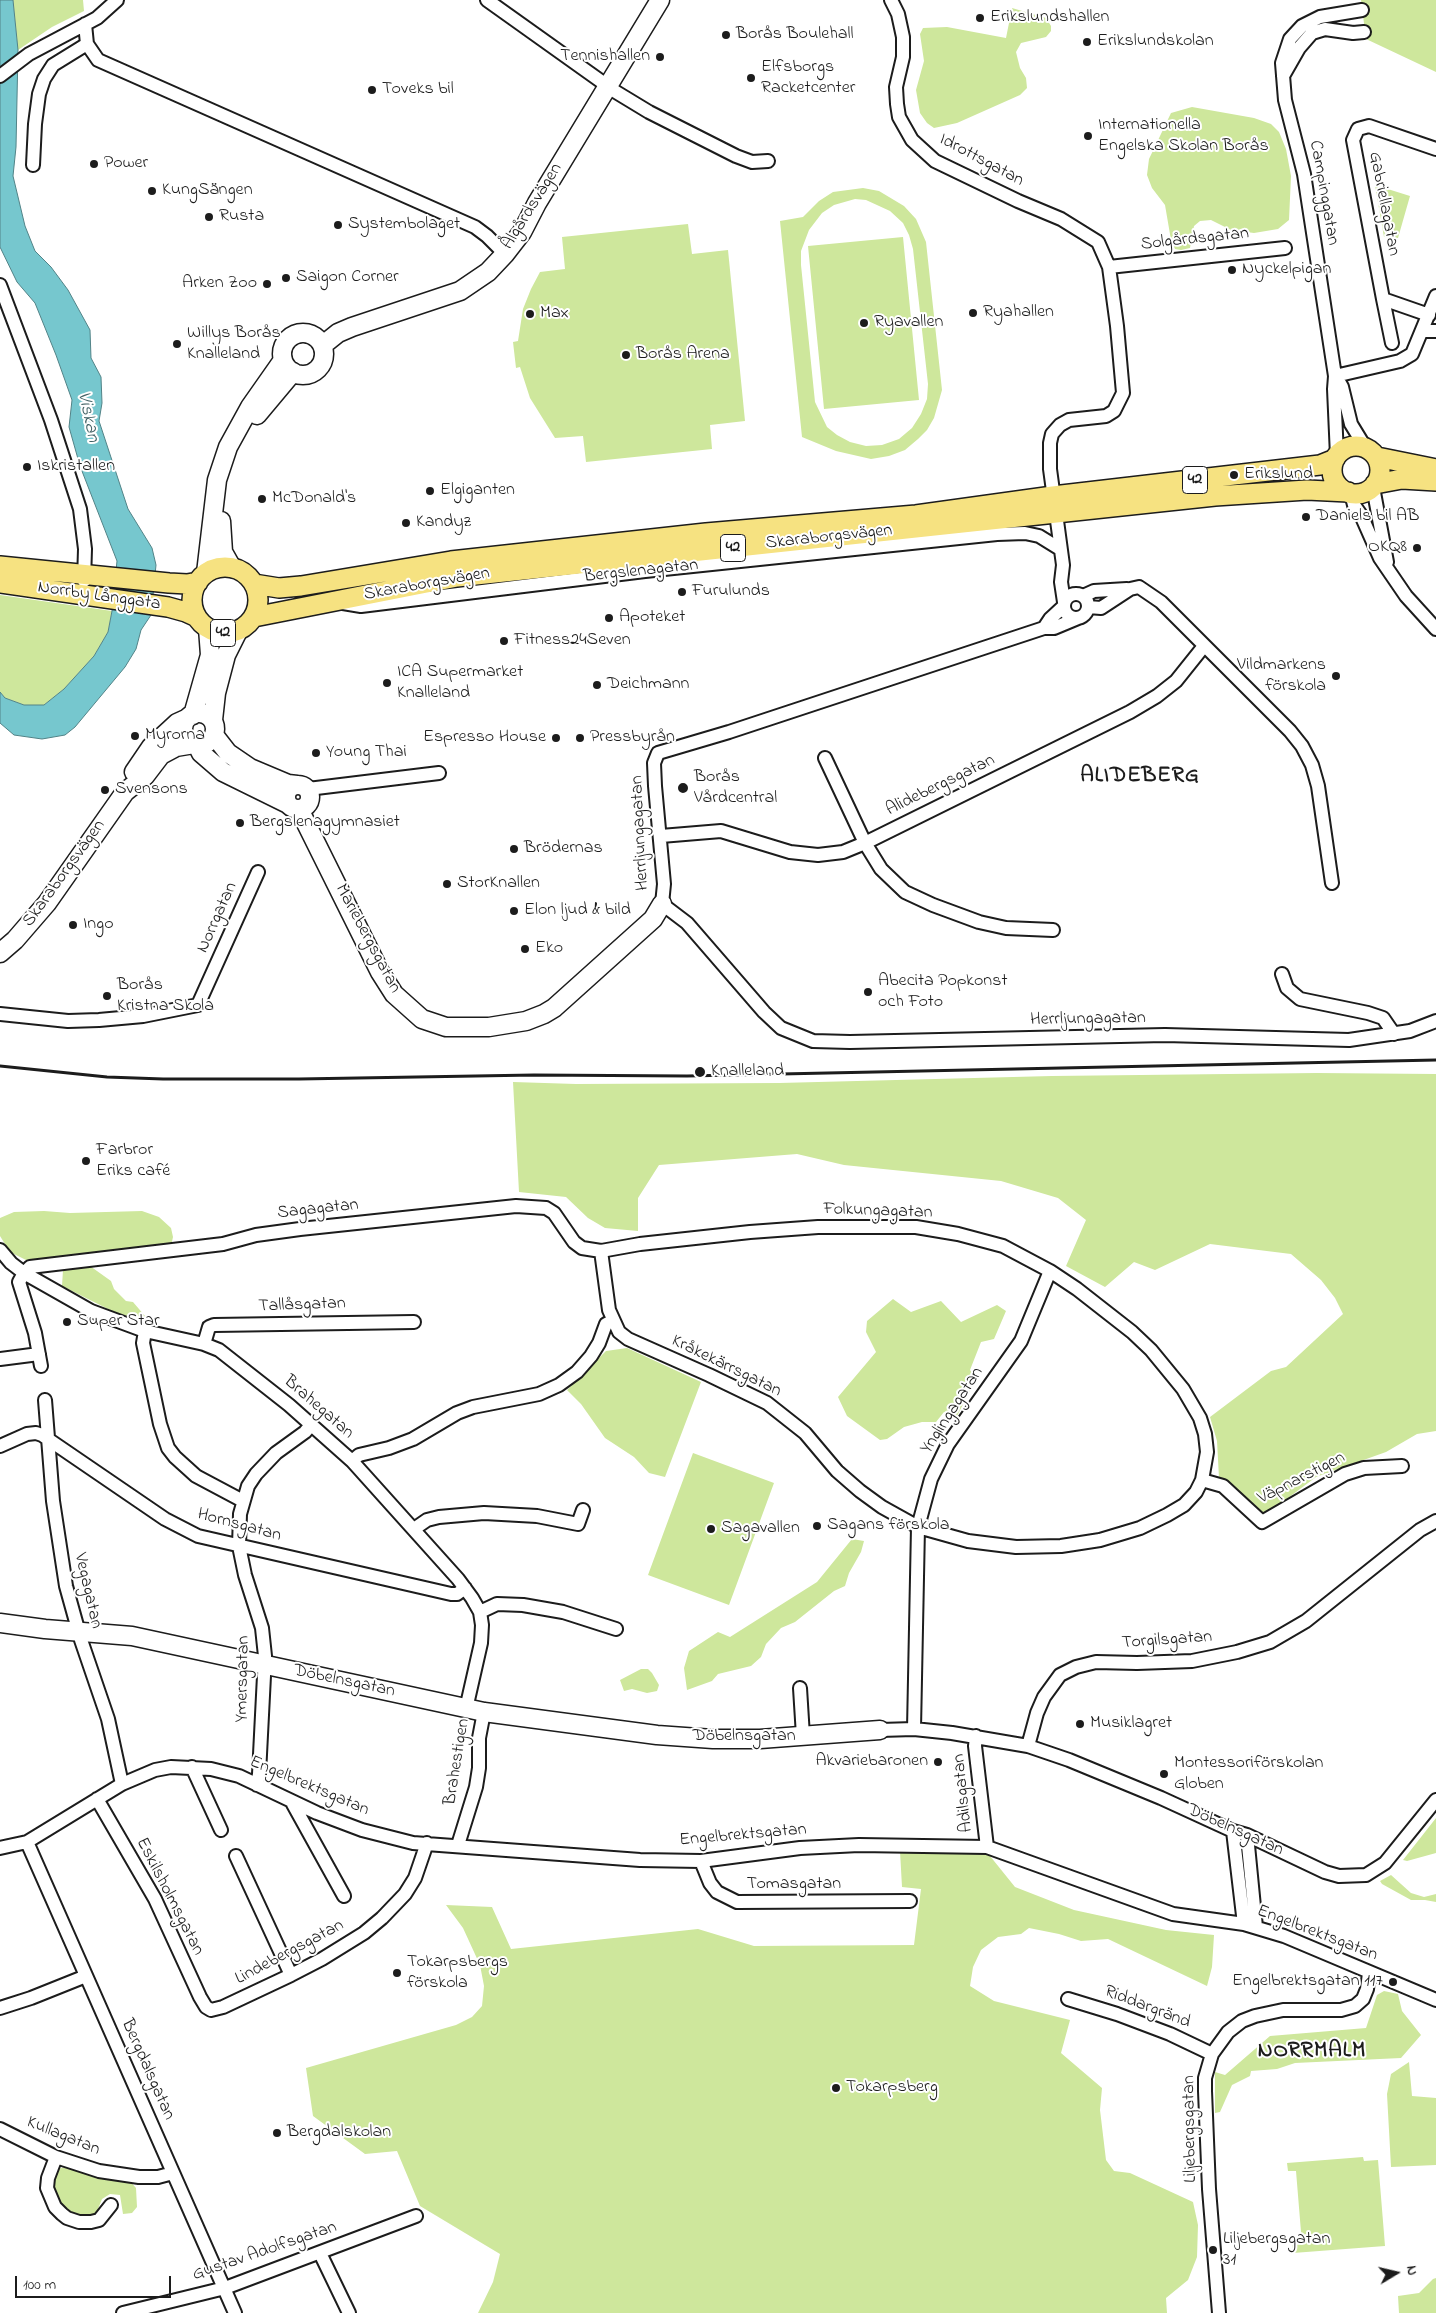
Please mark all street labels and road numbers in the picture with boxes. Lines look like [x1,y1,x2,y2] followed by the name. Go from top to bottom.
[935,130,1027,192] street label: Idrottsgatan
[1303,139,1343,247] street label: Campinggatan
[1362,150,1404,258] street label: Gabriellagatan
[498,160,568,254] street label: Ålgårdsvägen
[1140,224,1250,256] street label: Solgårdsgatan
[1182,466,1208,494] road number: 42
[765,521,893,555] street label: Skaraborgsvägen
[720,534,746,562] road number: 42
[583,555,699,589] street label: Bergslenagatan
[362,563,492,607] street label: Skaraborgsvägen
[36,578,162,616] street label: Norrby Långgata
[210,620,236,646] road number: 42
[883,750,999,822] street label: Alidebergsgatan
[627,775,655,891] street label: Herrljungagatan
[19,816,111,932] street label: Skaraborgsvägen
[193,879,243,957] street label: Norrgatan
[329,881,405,997] street label: Mariebergsgatan
[1030,1008,1146,1032] street label: Herrljungagatan
[276,1195,360,1225] street label: Sagagatan
[823,1199,933,1225] street label: Folkungagatan
[258,1294,346,1318] street label: Tallåsgatan
[667,1331,785,1403] street label: Kråkekärrsgatan
[917,1363,989,1459] street label: Ynglingagatan
[278,1371,358,1445] street label: Brahegatan
[1255,1448,1349,1510] street label: Väpnarstigen
[195,1504,283,1548] street label: Hornsgatan
[68,1551,106,1631] street label: Vegagatan
[1121,1627,1213,1655] street label: Torgilsgatan
[232,1635,256,1723] street label: Ymersgatan
[291,1661,397,1703] street label: Döbelnsgatan
[440,1717,476,1807] street label: Brahestigen
[692,1726,796,1748] street label: Döbelnsgatan
[246,1752,372,1822] street label: Engelbrektsgatan
[949,1753,979,1833] street label: Adilsgatan
[1184,1800,1286,1862] street label: Döbelnsgatan
[678,1820,808,1852] street label: Engelbrektsgatan
[130,1834,208,1960] street label: Eskilsholmsgatan
[747,1874,841,1896] street label: Tomasgatan
[1254,1901,1380,1967] street label: Engelbrektsgatan
[232,1915,348,1991] street label: Lindebergsgatan
[1101,1982,1193,2034] street label: Riddargränd
[115,2016,179,2124] street label: Bergdalsgatan
[1179,2075,1203,2183] street label: Liljebergsgatan
[23,2113,103,2161] street label: Kullagatan
[190,2217,340,2287] street label: Gustav Adolfsgatan

